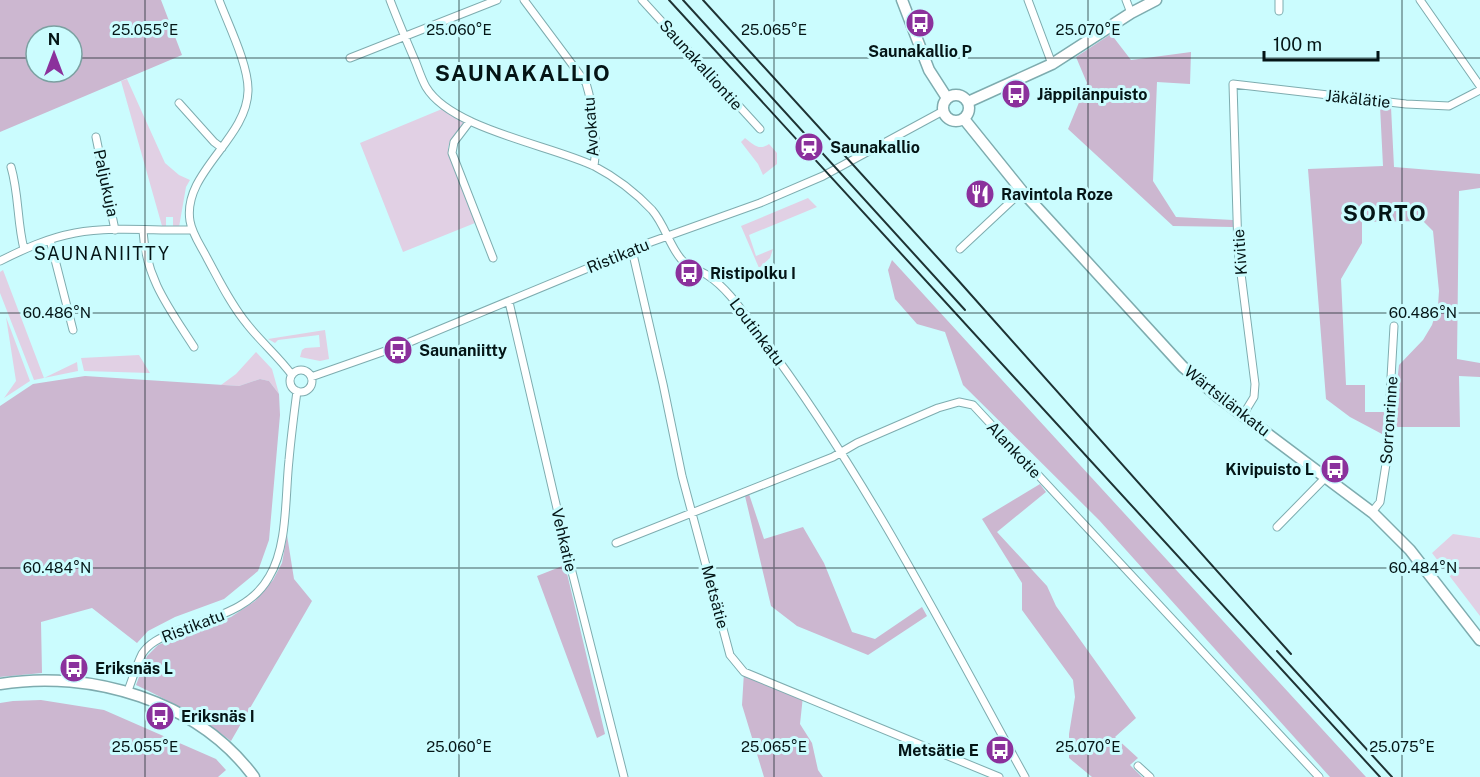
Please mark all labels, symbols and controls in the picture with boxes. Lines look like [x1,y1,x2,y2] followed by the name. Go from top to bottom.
[904,7,936,39] bus stop icon: Saunakallio P
[655,16,747,114] street label: Saunakalliontie
[112,21,178,38] text: 25.055°E
[426,21,492,38] text: 25.060°E
[741,21,807,38] text: 25.065°E
[1056,21,1120,38] text: 25.070°E
[24,24,84,84] north arrow
[1264,24,1378,62] scale bar
[48,30,60,49] text: N
[1273,34,1322,55] text: 100 m
[868,42,972,61] place label: Saunakallio P
[435,60,611,86] district label: SAUNAKALLIO
[1000,78,1032,110] bus stop icon: Jäppilänpuisto
[1037,85,1147,104] place label: Jäppilänpuisto
[1325,86,1391,112] street label: Jäkälätie
[579,96,603,158] street label: Avokatu
[793,131,825,163] station icon: Saunakallio
[830,138,920,157] place label: Saunakallio
[90,148,122,218] street label: Paljukuja
[964,178,996,210] restaurant icon: Ravintola Roze
[1001,185,1113,204] place label: Ravintola Roze
[1343,200,1427,226] district label: SORTO
[1229,228,1251,276] street label: Kivitie
[584,235,652,277] street label: Ristikatu
[34,243,170,264] district label: SAUNANIITTY
[673,257,705,289] bus stop icon: Ristipolku I
[710,264,796,283] place label: Ristipolku I
[726,295,788,369] street label: Loutinkatu
[23,304,91,321] text: 60.486°N
[1389,304,1457,321] text: 60.486°N
[382,334,414,366] bus stop icon: Saunaniitty
[419,341,507,360] place label: Saunaniitty
[1180,362,1274,440] street label: Wärtsilänkatu
[1376,375,1402,465] street label: Sorronrinne
[983,418,1045,482] street label: Alankotie
[1319,453,1351,485] bus stop icon: Kivipuisto L
[1225,460,1314,479] place label: Kivipuisto L
[547,506,581,574] street label: Vehkatie
[23,559,91,576] text: 60.484°N
[1389,559,1457,576] text: 60.484°N
[697,563,733,631] street label: Metsätie
[159,605,227,647] street label: Ristikatu
[58,652,90,684] bus stop icon: Eriksnäs L
[95,659,173,678] place label: Eriksnäs L
[144,700,176,732] bus stop icon: Eriksnäs I
[181,707,255,726] place label: Eriksnäs I
[984,734,1016,766] bus stop icon: Metsätie E
[112,738,178,755] text: 25.055°E
[426,738,492,755] text: 25.060°E
[741,738,807,755] text: 25.065°E
[1056,738,1120,755] text: 25.070°E
[1369,738,1435,755] text: 25.075°E
[898,741,979,760] place label: Metsätie E

